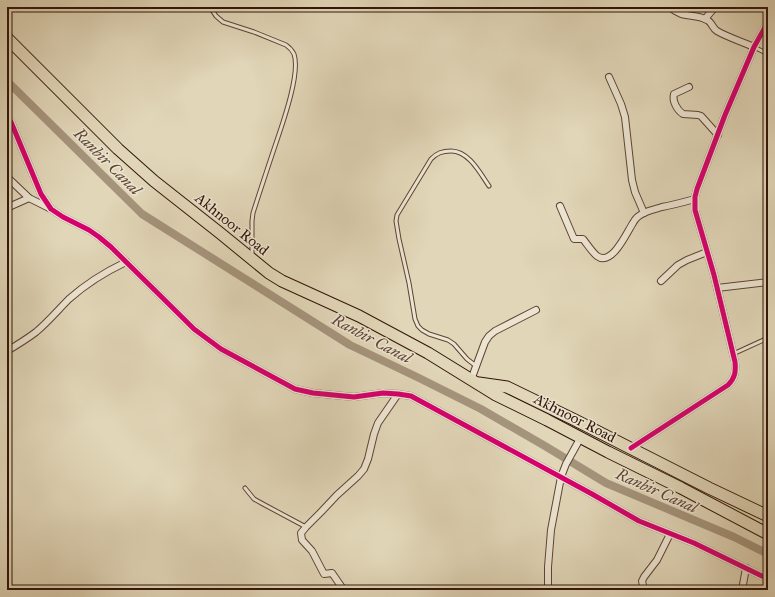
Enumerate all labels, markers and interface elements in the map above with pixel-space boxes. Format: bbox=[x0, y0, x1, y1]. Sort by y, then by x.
water label: Ranbir Canal bbox=[69, 123, 146, 200]
street label: Akhnoor Road bbox=[191, 188, 273, 259]
water label: Ranbir Canal bbox=[328, 309, 416, 368]
street label: Akhnoor Road bbox=[530, 389, 619, 447]
water label: Ranbir Canal bbox=[612, 464, 702, 518]

